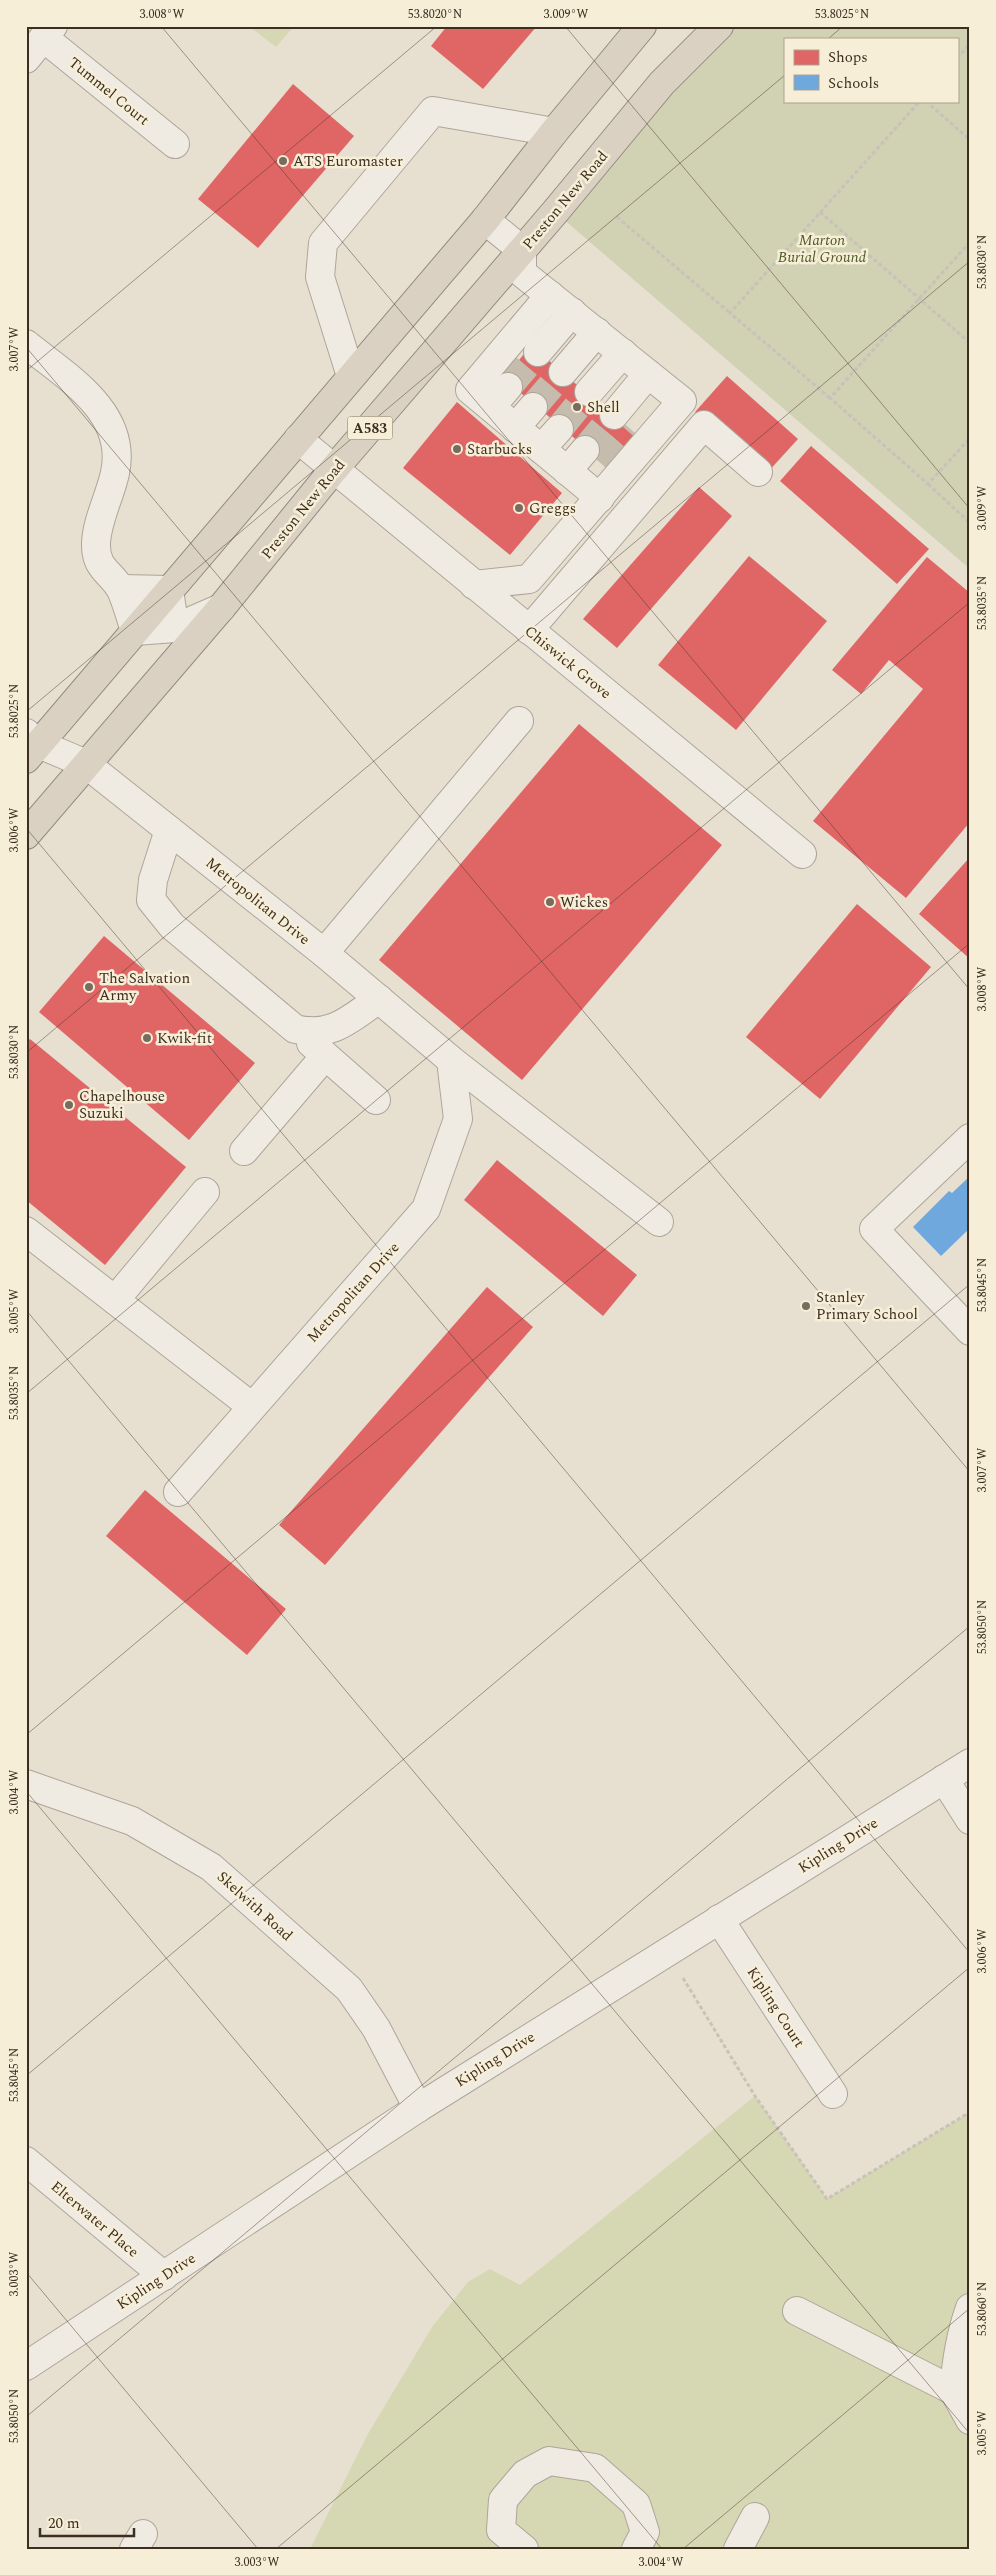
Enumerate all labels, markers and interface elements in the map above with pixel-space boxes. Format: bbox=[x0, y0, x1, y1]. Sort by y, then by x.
text: 3.008°W bbox=[140, 5, 185, 24]
text: 53.8020°N bbox=[408, 5, 462, 24]
text: 3.009°W bbox=[544, 5, 589, 24]
text: 53.8025°N bbox=[815, 5, 869, 24]
legend bbox=[784, 38, 958, 102]
text: Shops bbox=[828, 46, 868, 69]
street label: Tummel Court bbox=[63, 52, 154, 131]
text: Schools bbox=[828, 72, 879, 95]
street label: Preston New Road bbox=[517, 146, 614, 255]
place label: ATS Euromaster bbox=[293, 150, 403, 173]
marker: ATS Euromaster bbox=[277, 155, 289, 167]
park label: Marton Burial Ground bbox=[778, 229, 866, 269]
text: 53.8030°N bbox=[973, 235, 992, 289]
text: 3.007°W bbox=[5, 326, 24, 371]
place label: Shell bbox=[587, 396, 620, 419]
marker: Shell bbox=[571, 401, 583, 413]
road number: A583 bbox=[348, 416, 392, 439]
place label: Starbucks bbox=[467, 438, 532, 461]
marker: Starbucks bbox=[451, 443, 463, 455]
street label: Preston New Road bbox=[256, 454, 351, 564]
text: 3.009°W bbox=[973, 485, 992, 530]
place label: Greggs bbox=[529, 497, 576, 520]
marker: Greggs bbox=[513, 502, 525, 514]
text: 53.8035°N bbox=[973, 576, 992, 630]
street label: Chiswick Grove bbox=[519, 620, 616, 705]
text: 53.8025°N bbox=[5, 684, 24, 738]
text: 3.006°W bbox=[5, 807, 24, 852]
street label: Metropolitan Drive bbox=[200, 852, 315, 951]
place label: Wickes bbox=[560, 891, 608, 914]
marker: Wickes bbox=[544, 896, 556, 908]
text: 3.008°W bbox=[973, 966, 992, 1011]
place label: The Salvation Army bbox=[99, 967, 190, 1007]
marker: The Salvation Army bbox=[83, 981, 95, 993]
text: 53.8030°N bbox=[5, 1025, 24, 1079]
place label: Kwik-fit bbox=[157, 1027, 212, 1050]
marker: Kwik-fit bbox=[141, 1032, 153, 1044]
place label: Chapelhouse Suzuki bbox=[79, 1085, 165, 1125]
marker: Chapelhouse Suzuki bbox=[63, 1099, 75, 1111]
street label: Metropolitan Drive bbox=[302, 1237, 405, 1348]
text: 53.8045°N bbox=[973, 1258, 992, 1312]
place label: Stanley Primary School bbox=[816, 1286, 918, 1326]
text: 3.005°W bbox=[5, 1288, 24, 1333]
marker: Stanley Primary School bbox=[800, 1300, 812, 1312]
text: 53.8035°N bbox=[5, 1366, 24, 1420]
text: 3.007°W bbox=[973, 1447, 992, 1492]
text: 53.8050°N bbox=[973, 1600, 992, 1654]
text: 3.004°W bbox=[5, 1769, 24, 1814]
street label: Kipling Drive bbox=[794, 1812, 883, 1879]
street label: Skelwith Road bbox=[212, 1866, 298, 1947]
text: 3.006°W bbox=[973, 1928, 992, 1973]
street label: Kipling Court bbox=[741, 1962, 810, 2052]
street label: Kipling Drive bbox=[451, 2026, 540, 2093]
text: 53.8045°N bbox=[5, 2048, 24, 2102]
street label: Elterwater Place bbox=[45, 2175, 144, 2263]
street label: Kipling Drive bbox=[112, 2247, 200, 2316]
text: 3.003°W bbox=[5, 2251, 24, 2296]
text: 53.8060°N bbox=[973, 2282, 992, 2336]
text: 53.8050°N bbox=[5, 2389, 24, 2443]
text: 3.005°W bbox=[973, 2410, 992, 2455]
scale bar bbox=[40, 2505, 134, 2537]
text: 20 m bbox=[48, 2512, 80, 2535]
text: 3.003°W bbox=[235, 2553, 280, 2572]
text: 3.004°W bbox=[639, 2553, 684, 2572]

